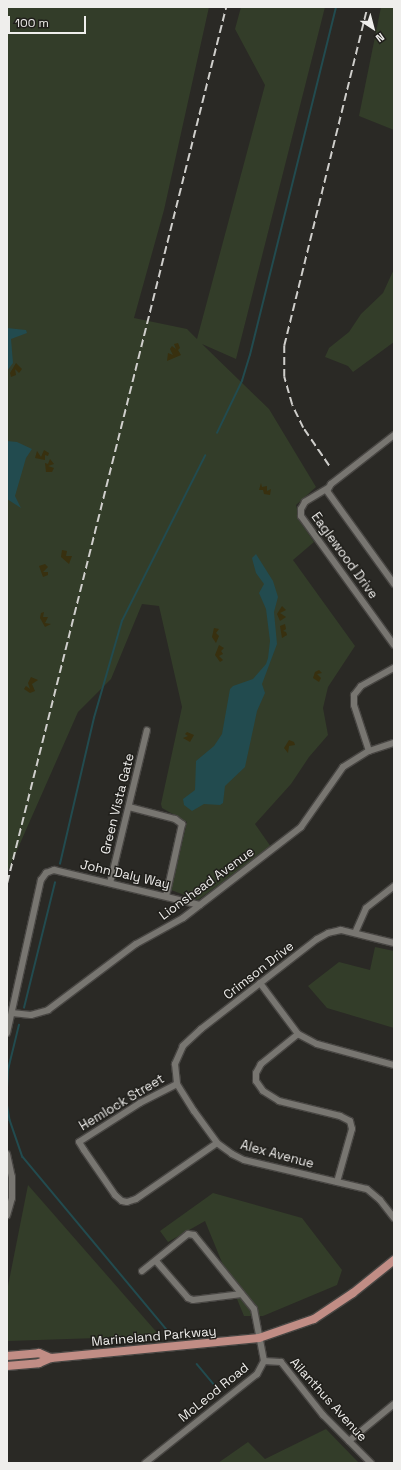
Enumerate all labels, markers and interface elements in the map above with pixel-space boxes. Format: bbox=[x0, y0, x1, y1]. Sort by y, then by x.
scale bar bbox=[10, 8, 88, 34]
north arrow bbox=[353, 8, 393, 48]
text: 100 m bbox=[15, 15, 49, 31]
text: N bbox=[373, 30, 387, 46]
street label: Eaglewood Drive bbox=[307, 510, 381, 602]
street label: Green Vista Gate bbox=[98, 752, 138, 856]
street label: Lionshead Avenue bbox=[156, 844, 258, 924]
street label: John Daly Way bbox=[79, 857, 171, 893]
street label: Crimson Drive bbox=[221, 939, 297, 1003]
street label: Hemlock Street bbox=[77, 1071, 167, 1135]
street label: Alex Avenue bbox=[238, 1138, 316, 1172]
street label: Marineland Parkway bbox=[91, 1324, 217, 1350]
street label: Ailanthus Avenue bbox=[286, 1355, 370, 1445]
street label: McLeod Road bbox=[176, 1360, 252, 1426]

